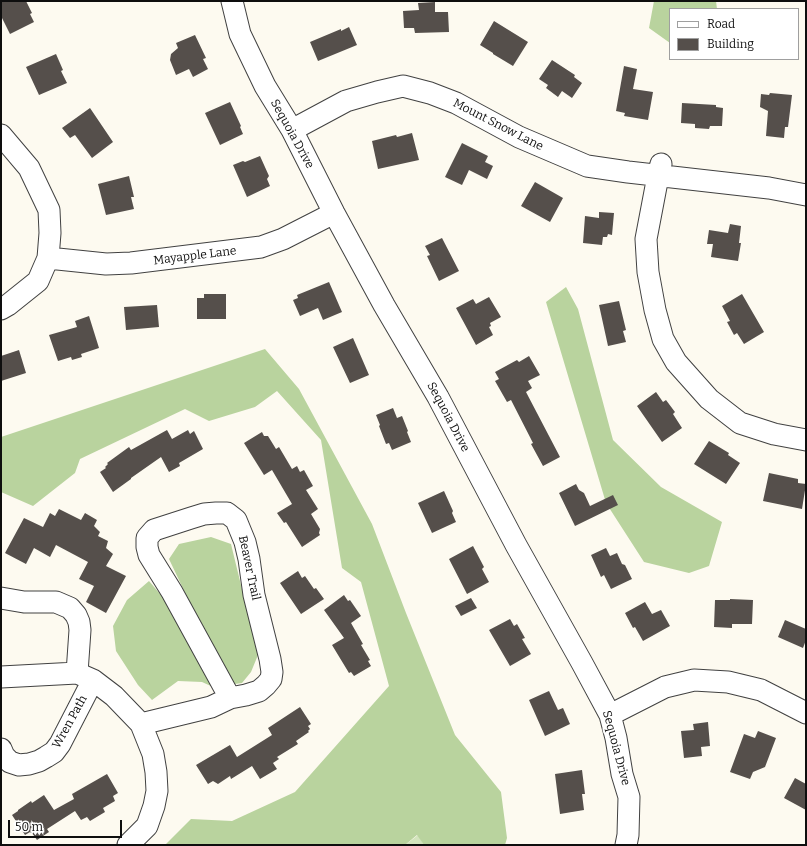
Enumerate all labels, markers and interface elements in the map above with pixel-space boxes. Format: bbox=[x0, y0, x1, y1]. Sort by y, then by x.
legend bbox=[669, 8, 799, 60]
text: Road bbox=[707, 17, 735, 31]
text: Building bbox=[707, 37, 754, 51]
street label: Mount Snow Lane bbox=[450, 96, 546, 154]
street label: Sequoia Drive bbox=[267, 97, 317, 171]
street label: Mayapple Lane bbox=[153, 244, 237, 268]
street label: Sequoia Drive bbox=[424, 380, 472, 454]
street label: Beaver Trail bbox=[235, 534, 263, 602]
street label: Wren Path bbox=[50, 693, 90, 751]
street label: Sequoia Drive bbox=[599, 709, 633, 787]
scale bar bbox=[10, 812, 124, 838]
text: 50 m bbox=[15, 820, 43, 834]

